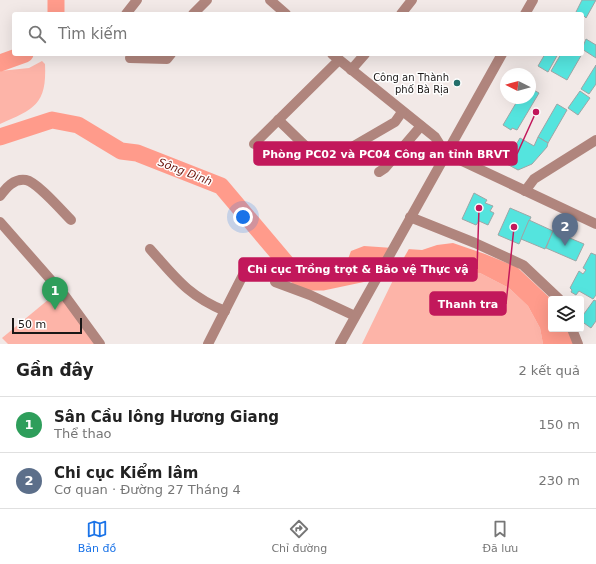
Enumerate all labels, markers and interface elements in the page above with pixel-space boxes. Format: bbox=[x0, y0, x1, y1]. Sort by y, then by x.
search box bbox=[12, 12, 584, 56]
icon: search bbox=[26, 23, 48, 45]
text: Tìm kiếm bbox=[58, 25, 127, 43]
north arrow bbox=[500, 68, 536, 104]
place label: Công an Thành phố Bà Rịa bbox=[373, 72, 449, 96]
marker: Công an Thành phố Bà Rịa bbox=[452, 78, 462, 88]
callout: Phòng PC02 và PC04 Công an tỉnh BRVT bbox=[254, 142, 517, 165]
text: Phòng PC02 và PC04 Công an tỉnh BRVT bbox=[262, 148, 510, 161]
water label: Sông Dinh bbox=[156, 156, 214, 188]
your location bbox=[233, 207, 253, 227]
pin: 2 bbox=[552, 213, 578, 246]
callout: Chi cục Trồng trọt & Bảo vệ Thực vậ bbox=[239, 258, 477, 281]
text: Chi cục Trồng trọt & Bảo vệ Thực vậ bbox=[247, 263, 469, 276]
pin: 1 bbox=[42, 277, 68, 310]
callout: Thanh tra bbox=[430, 292, 506, 315]
map controls bbox=[548, 296, 584, 332]
button: layers bbox=[548, 296, 584, 332]
text: Thanh tra bbox=[438, 298, 498, 311]
scale bar bbox=[12, 316, 82, 335]
text: 50 m bbox=[18, 318, 46, 331]
text: Gần đây bbox=[16, 360, 94, 380]
text: 2 kết quả bbox=[518, 363, 580, 378]
text: Sân Cầu lông Hương Giang bbox=[54, 408, 279, 426]
text: 1 bbox=[24, 417, 34, 432]
text: 150 m bbox=[538, 417, 580, 432]
text: Thể thao bbox=[54, 426, 112, 441]
text: Chi cục Kiểm lâm bbox=[54, 464, 198, 482]
text: 2 bbox=[24, 473, 34, 488]
text: 230 m bbox=[538, 473, 580, 488]
text: Cơ quan · Đường 27 Tháng 4 bbox=[54, 482, 241, 497]
tab: Bản đồ bbox=[78, 518, 116, 555]
tab: Chỉ đường bbox=[271, 518, 327, 555]
tab: Đã lưu bbox=[483, 518, 518, 555]

